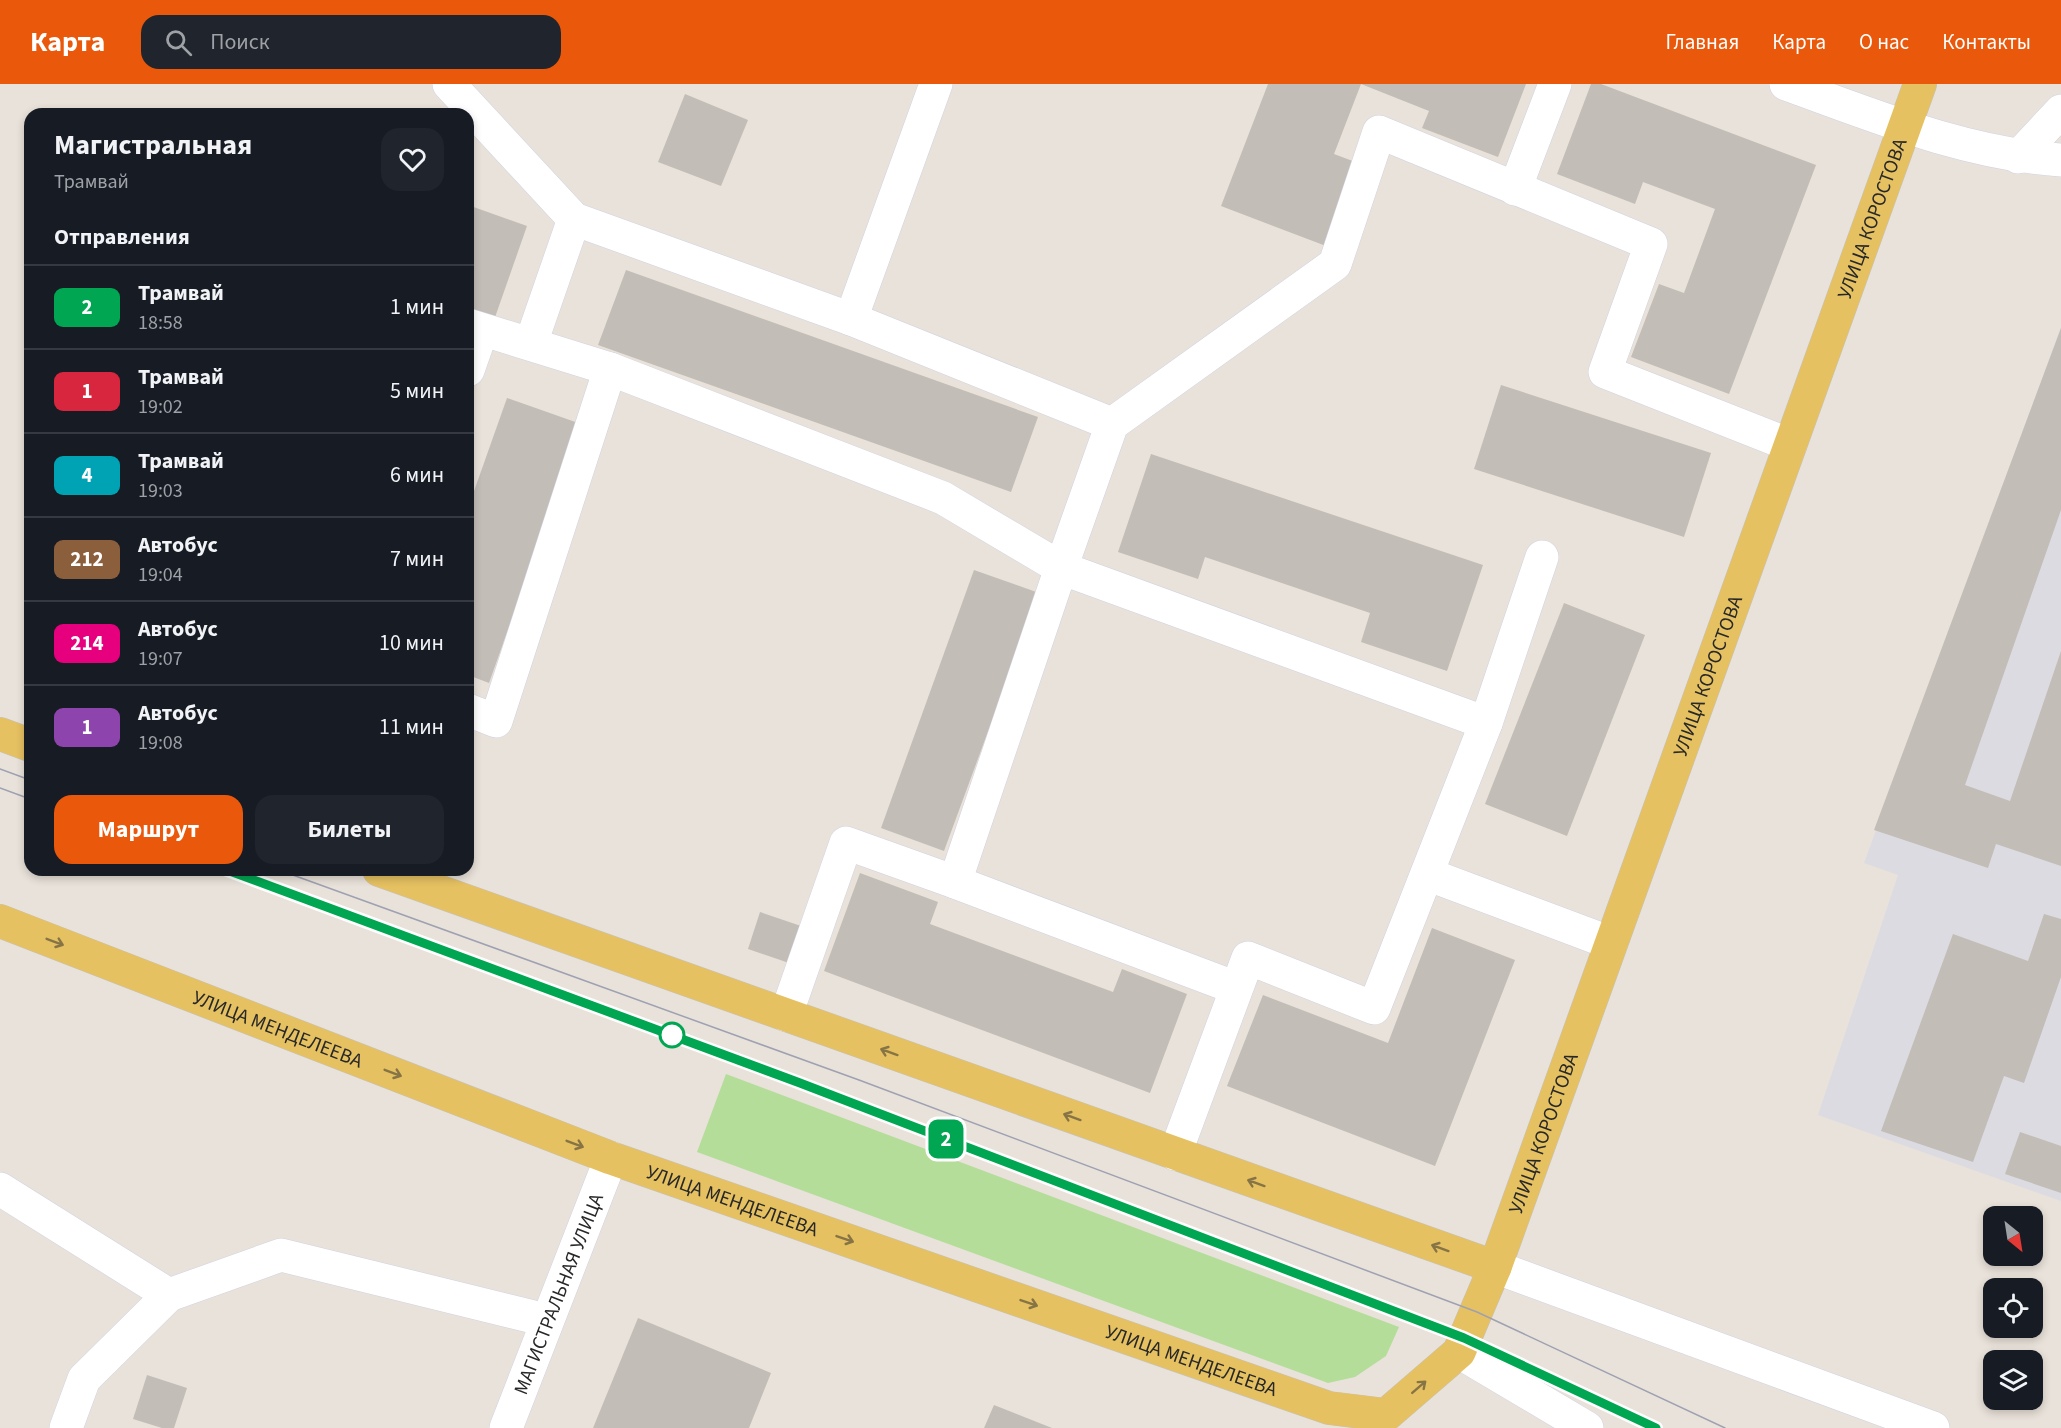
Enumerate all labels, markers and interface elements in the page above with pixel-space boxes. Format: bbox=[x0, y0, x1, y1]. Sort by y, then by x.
search box bbox=[141, 15, 561, 69]
text: Карта bbox=[30, 22, 105, 62]
icon: search bbox=[162, 26, 195, 59]
text: Поиск bbox=[210, 26, 270, 58]
text: Главная bbox=[1666, 27, 1739, 57]
text: Карта bbox=[1772, 27, 1826, 57]
text: О нас bbox=[1859, 27, 1909, 57]
text: Контакты bbox=[1942, 27, 2031, 57]
text: Магистральная bbox=[54, 125, 252, 165]
button: heart bbox=[381, 128, 444, 191]
street label: УЛИЦА КОРОСТОВА bbox=[1831, 134, 1914, 303]
text: Трамвай bbox=[54, 168, 129, 196]
text: Отправления bbox=[54, 221, 190, 253]
text: Трамвай bbox=[138, 277, 224, 309]
text: 1 мин bbox=[390, 291, 444, 323]
text: 2 bbox=[81, 292, 93, 322]
text: 18:58 bbox=[138, 309, 183, 337]
text: Трамвай bbox=[138, 361, 224, 393]
text: 5 мин bbox=[390, 375, 444, 407]
text: 1 bbox=[81, 376, 93, 406]
text: 19:02 bbox=[138, 393, 183, 421]
text: Трамвай bbox=[138, 445, 224, 477]
text: 6 мин bbox=[390, 459, 444, 491]
text: 4 bbox=[81, 460, 93, 490]
text: 19:03 bbox=[138, 477, 183, 505]
text: Автобус bbox=[138, 529, 218, 561]
text: 7 мин bbox=[390, 543, 444, 575]
text: 212 bbox=[70, 544, 104, 574]
text: 19:04 bbox=[138, 561, 183, 589]
street label: УЛИЦА КОРОСТОВА bbox=[1667, 592, 1750, 760]
text: Автобус bbox=[138, 613, 218, 645]
text: 10 мин bbox=[379, 627, 444, 659]
text: 214 bbox=[70, 628, 104, 658]
text: 19:07 bbox=[138, 645, 183, 673]
text: Автобус bbox=[138, 697, 218, 729]
text: 11 мин bbox=[379, 711, 444, 743]
text: 1 bbox=[81, 712, 93, 742]
text: 19:08 bbox=[138, 729, 183, 757]
button: Маршрут bbox=[54, 795, 243, 864]
button: Билеты bbox=[255, 795, 444, 864]
one-way arrow bbox=[45, 937, 64, 948]
street label: УЛИЦА МЕНДЕЛЕЕВА bbox=[188, 984, 367, 1075]
unlabelled marker bbox=[659, 1022, 685, 1048]
one-way arrow bbox=[880, 1045, 899, 1056]
street label: УЛИЦА КОРОСТОВА bbox=[1502, 1049, 1586, 1218]
one-way arrow bbox=[383, 1068, 402, 1079]
one-way arrow bbox=[1064, 1111, 1082, 1122]
line badge: 2 bbox=[926, 1120, 966, 1158]
text: 2 bbox=[940, 1124, 952, 1154]
one-way arrow bbox=[565, 1139, 584, 1150]
street label: УЛИЦА МЕНДЕЛЕЕВА bbox=[642, 1158, 822, 1244]
one-way arrow bbox=[1247, 1176, 1266, 1187]
street label: МАГИСТРАЛЬНАЯ УЛИЦА bbox=[507, 1189, 611, 1399]
north arrow bbox=[1983, 1206, 2043, 1266]
map controls bbox=[1983, 1206, 2043, 1410]
one-way arrow bbox=[835, 1234, 854, 1245]
one-way arrow bbox=[1431, 1241, 1450, 1252]
button: locate bbox=[1983, 1278, 2043, 1338]
one-way arrow bbox=[1019, 1298, 1038, 1309]
street label: УЛИЦА МЕНДЕЛЕЕВА bbox=[1101, 1318, 1281, 1404]
button: layers bbox=[1983, 1350, 2043, 1410]
one-way arrow bbox=[1411, 1380, 1426, 1394]

